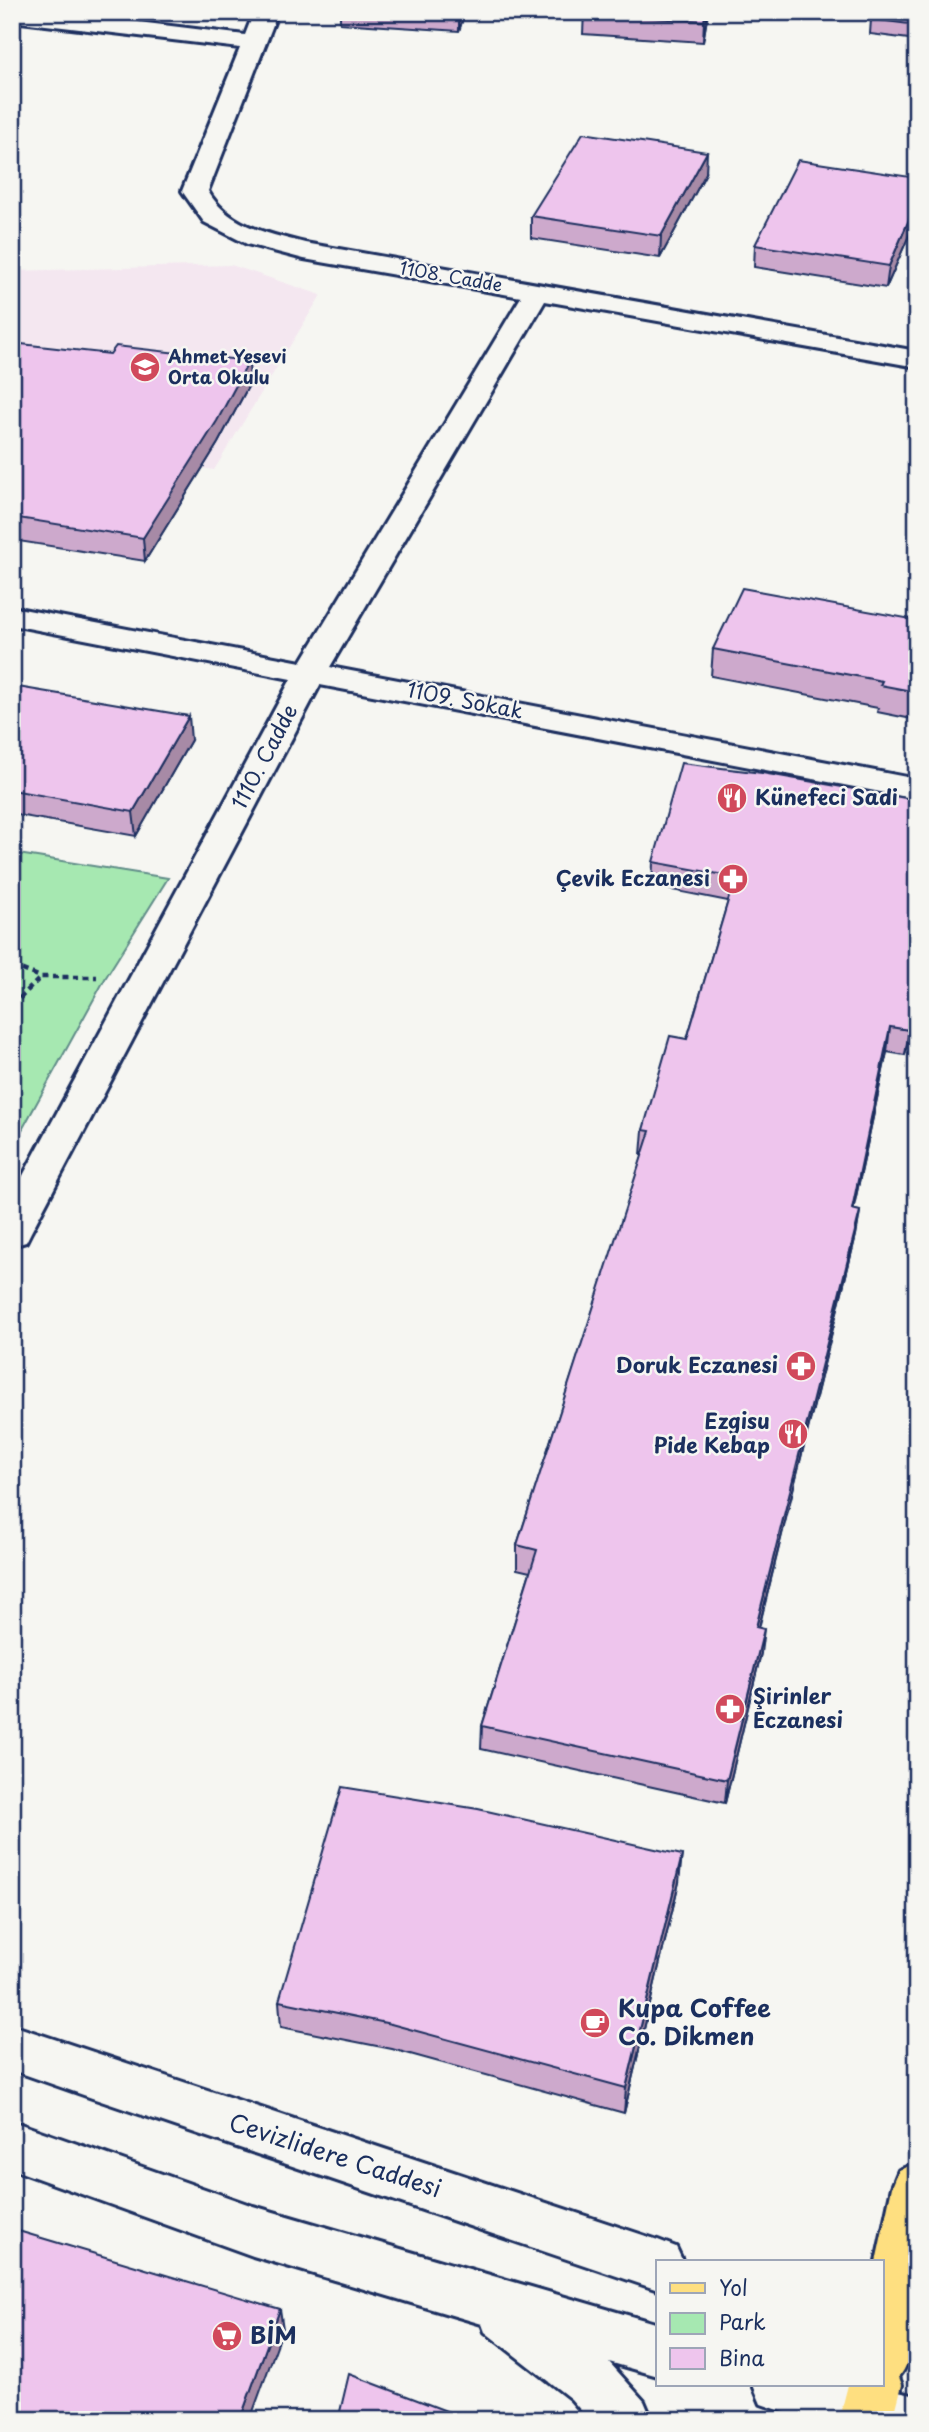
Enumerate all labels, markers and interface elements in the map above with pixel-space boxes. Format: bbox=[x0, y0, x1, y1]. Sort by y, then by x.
street label: 1108. Cadde bbox=[398, 253, 505, 298]
place label: Ahmet Yesevi Orta Okulu bbox=[167, 342, 287, 390]
school or university icon: Ahmet Yesevi Orta Okulu bbox=[128, 350, 162, 384]
street label: 1109. Sokak bbox=[405, 672, 526, 726]
street label: 1110. Cadde bbox=[222, 698, 304, 814]
place label: Künefeci Sadi bbox=[755, 780, 898, 812]
restaurant icon: Künefeci Sadi bbox=[715, 781, 749, 815]
place label: Çevik Eczanesi bbox=[556, 861, 710, 893]
pharmacy icon: Çevik Eczanesi bbox=[716, 862, 750, 896]
place label: Doruk Eczanesi bbox=[616, 1348, 778, 1380]
pharmacy icon: Doruk Eczanesi bbox=[784, 1349, 818, 1383]
place label: Ezgisu Pide Kebap bbox=[654, 1404, 770, 1460]
restaurant icon: Ezgisu Pide Kebap bbox=[776, 1417, 810, 1451]
place label: Şirinler Eczanesi bbox=[753, 1679, 843, 1735]
pharmacy icon: Şirinler Eczanesi bbox=[713, 1692, 747, 1726]
place label: Kupa Coffee Co. Dikmen bbox=[618, 1989, 771, 2053]
cafe icon: Kupa Coffee Co. Dikmen bbox=[578, 2006, 612, 2040]
street label: Cevizlidere Caddesi bbox=[225, 2103, 447, 2205]
legend bbox=[656, 2260, 884, 2386]
text: Yol bbox=[719, 2271, 748, 2303]
text: Park bbox=[719, 2305, 766, 2337]
place label: BİM bbox=[250, 2316, 297, 2352]
supermarket icon: BİM bbox=[210, 2319, 244, 2353]
text: Bina bbox=[719, 2341, 765, 2373]

